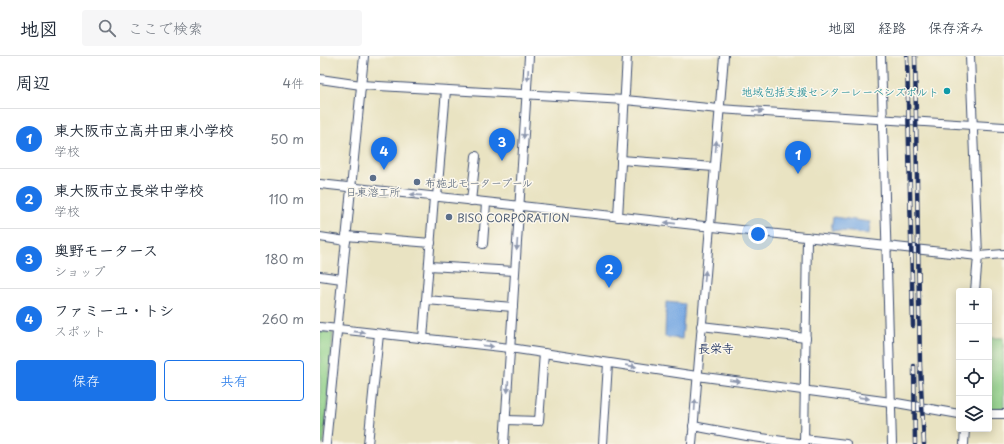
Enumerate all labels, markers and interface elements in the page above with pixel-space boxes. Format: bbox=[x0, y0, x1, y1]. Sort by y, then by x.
search box bbox=[82, 10, 362, 46]
text: 地図 bbox=[20, 14, 58, 42]
text: ここで検索 bbox=[128, 16, 203, 39]
icon: search bbox=[96, 17, 118, 39]
text: 地図 bbox=[828, 17, 856, 38]
text: 経路 bbox=[878, 17, 906, 38]
text: 保存済み bbox=[928, 17, 984, 38]
text: 周辺 bbox=[16, 69, 50, 95]
one-way arrow bbox=[524, 69, 531, 81]
text: 4件 bbox=[282, 73, 304, 92]
place label: 地域包括支援センターレーベンズポルト bbox=[741, 83, 939, 100]
marker: 地域包括支援センターレーベンズポルト bbox=[942, 86, 952, 96]
one-way arrow bbox=[752, 108, 764, 115]
text: 東大阪市立高井田東小学校 bbox=[54, 118, 234, 141]
one-way arrow bbox=[521, 127, 528, 139]
pin: 3 bbox=[489, 128, 515, 161]
text: 1 bbox=[26, 129, 32, 148]
text: 50 m bbox=[270, 129, 304, 148]
pin: 4 bbox=[371, 137, 397, 170]
one-way arrow bbox=[713, 140, 719, 152]
text: 学校 bbox=[54, 141, 80, 160]
pin: 1 bbox=[785, 141, 811, 174]
marker: 日東溶工所 bbox=[368, 173, 378, 183]
place label: 布施北モータープール bbox=[425, 174, 533, 191]
marker: 布施北モータープール bbox=[412, 177, 422, 187]
text: 東大阪市立長栄中学校 bbox=[54, 178, 204, 201]
place label: 日東溶工所 bbox=[346, 183, 401, 200]
text: 2 bbox=[24, 189, 34, 208]
text: 110 m bbox=[269, 189, 304, 208]
one-way arrow bbox=[410, 192, 422, 198]
text: 学校 bbox=[54, 201, 80, 220]
place label: BISO CORPORATION bbox=[457, 209, 570, 226]
marker: BISO CORPORATION bbox=[444, 212, 454, 222]
one-way arrow bbox=[664, 220, 676, 226]
your location bbox=[748, 224, 768, 244]
text: 奥野モータース bbox=[54, 238, 158, 261]
one-way arrow bbox=[513, 239, 520, 251]
text: 3 bbox=[25, 249, 33, 268]
text: 180 m bbox=[265, 249, 304, 268]
pin: 2 bbox=[596, 255, 622, 288]
text: ショップ bbox=[54, 261, 105, 280]
one-way arrow bbox=[702, 270, 708, 282]
map controls bbox=[956, 288, 992, 432]
button: + bbox=[956, 288, 992, 324]
text: ファミーユ・トシ bbox=[54, 298, 174, 321]
text: 4 bbox=[25, 309, 33, 328]
text: 260 m bbox=[262, 309, 304, 328]
text: スポット bbox=[54, 321, 106, 340]
button: − bbox=[956, 324, 992, 360]
one-way arrow bbox=[353, 328, 365, 335]
district label: 長栄寺 bbox=[698, 339, 734, 357]
one-way arrow bbox=[482, 343, 494, 349]
button: 保存 bbox=[16, 360, 156, 401]
button: 共有 bbox=[164, 360, 304, 401]
button: locate bbox=[956, 360, 992, 396]
one-way arrow bbox=[624, 363, 637, 369]
one-way arrow bbox=[729, 378, 742, 384]
one-way arrow bbox=[504, 381, 511, 393]
one-way arrow bbox=[858, 395, 870, 402]
button: layers bbox=[956, 396, 992, 432]
one-way arrow bbox=[691, 399, 698, 411]

